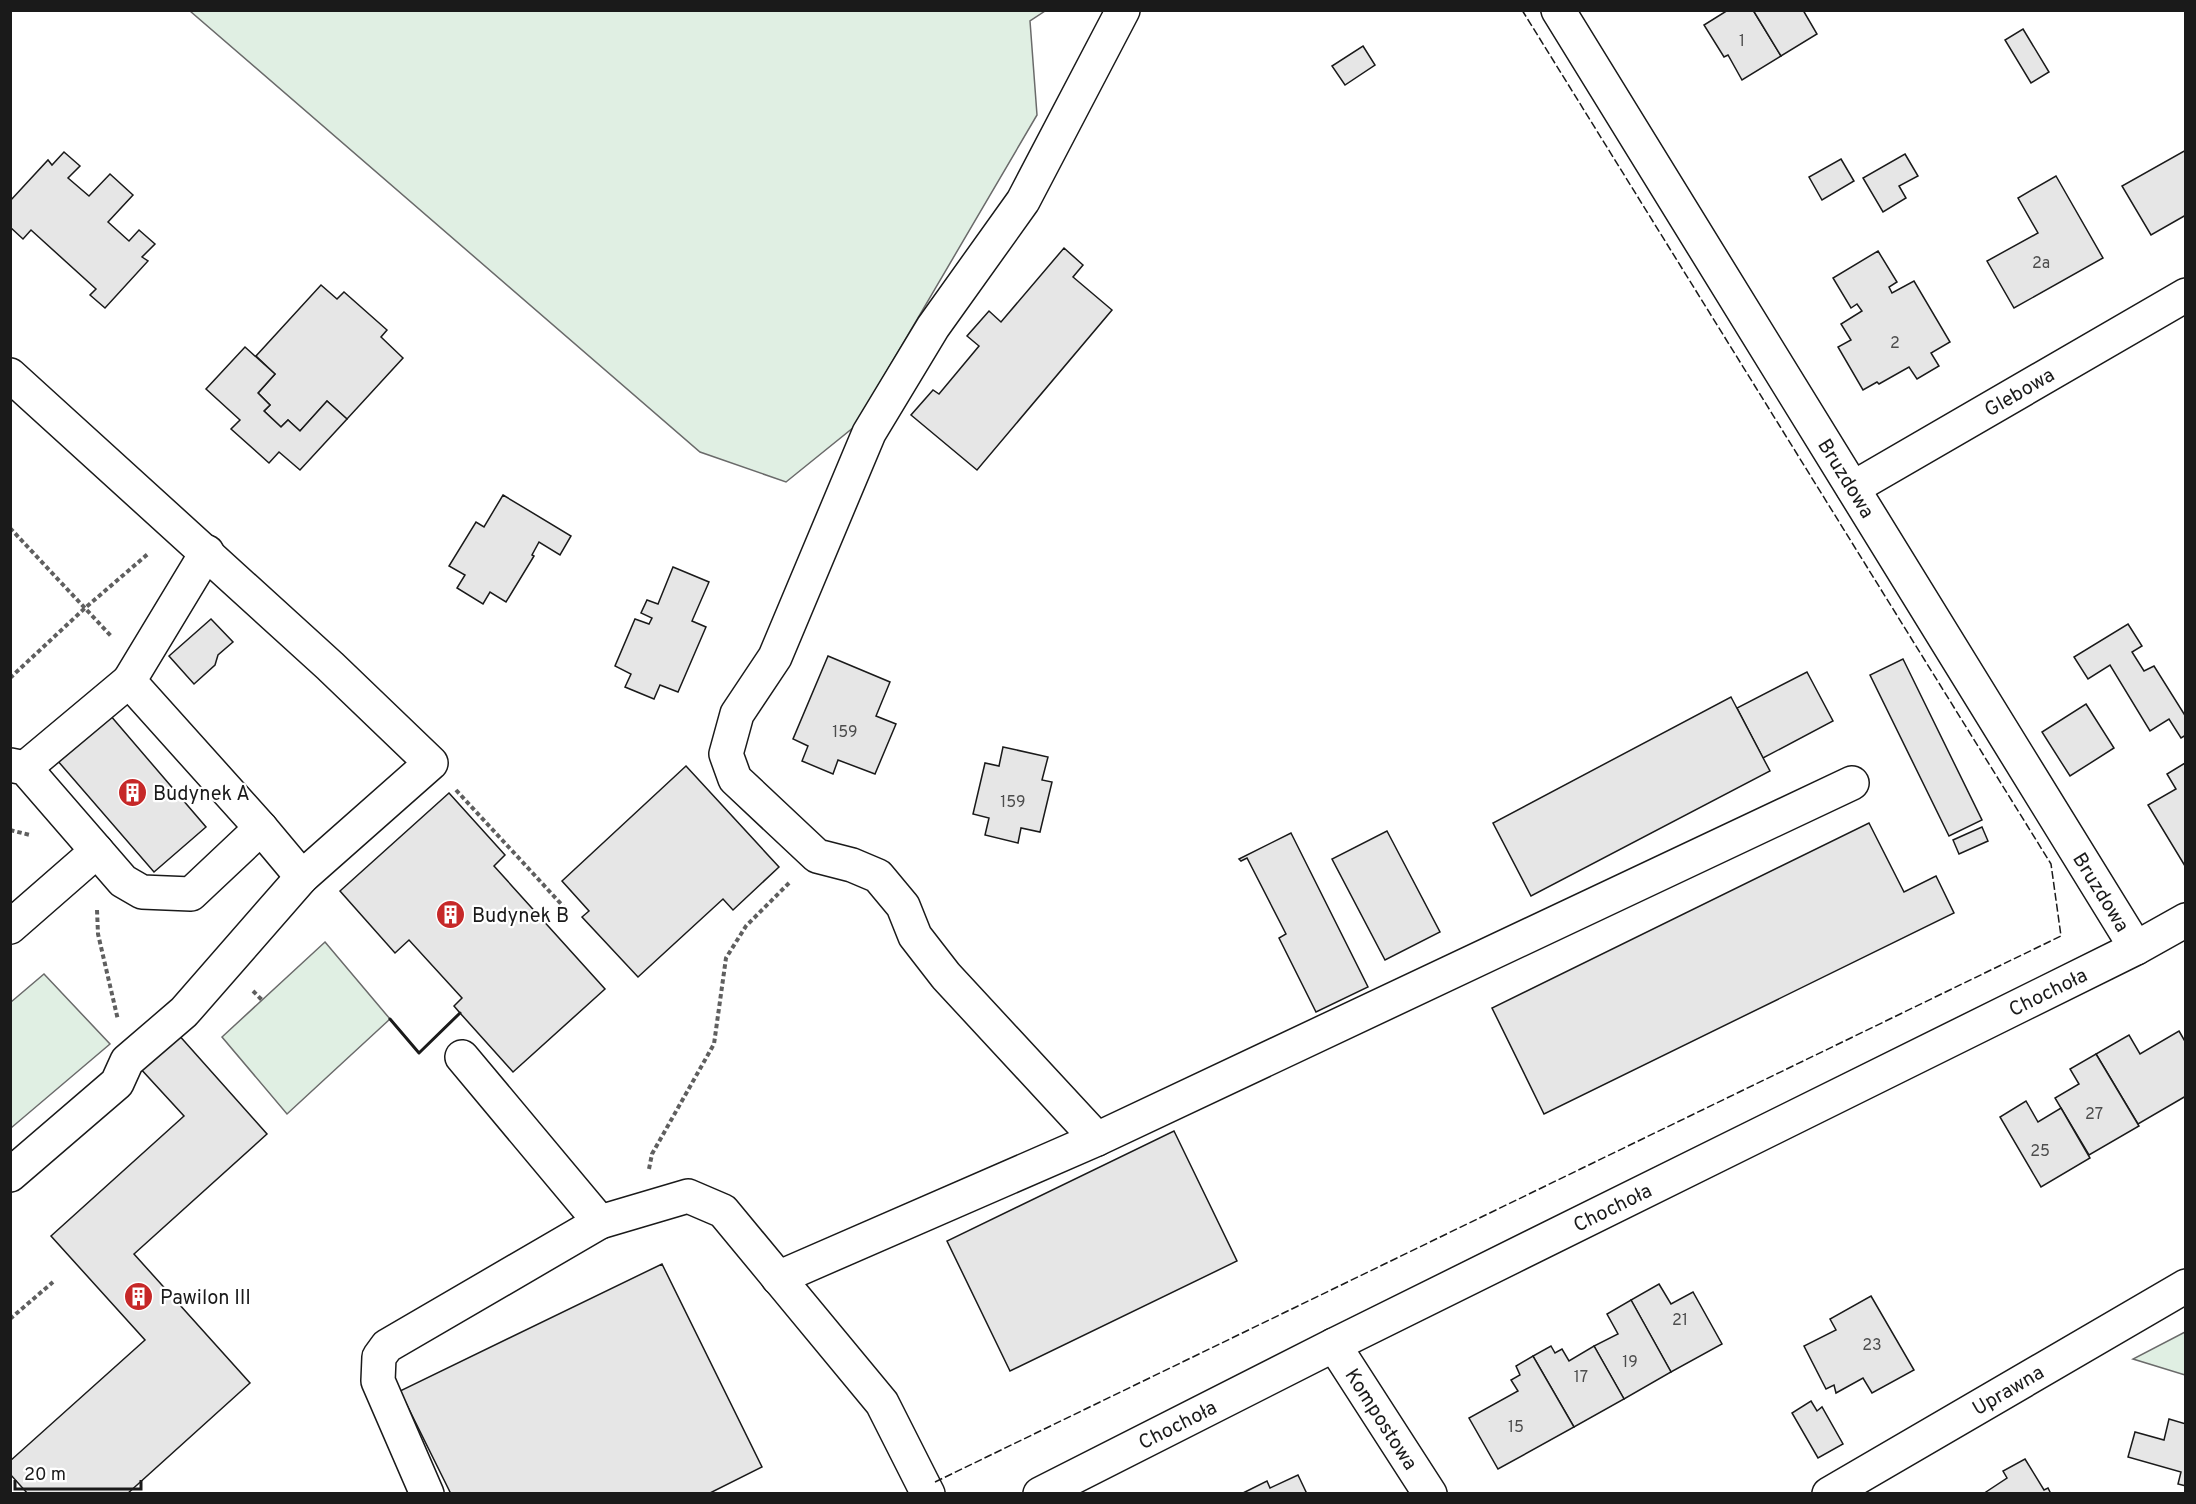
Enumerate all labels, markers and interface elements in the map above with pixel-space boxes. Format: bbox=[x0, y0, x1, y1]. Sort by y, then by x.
house number: 1 bbox=[1739, 32, 1745, 52]
house number: 2a bbox=[2032, 254, 2050, 274]
house number: 2 bbox=[1890, 334, 1900, 354]
street label: Glebowa bbox=[1980, 363, 2060, 424]
street label: Bruzdowa bbox=[1810, 435, 1879, 524]
house number: 159 bbox=[832, 723, 858, 743]
building icon: Budynek A bbox=[116, 777, 148, 809]
place label: Budynek A bbox=[153, 782, 250, 808]
house number: 159 bbox=[1000, 793, 1026, 813]
street label: Bruzdowa bbox=[2065, 848, 2134, 938]
building icon: Budynek B bbox=[435, 899, 467, 931]
place label: Budynek B bbox=[472, 904, 569, 930]
street label: Chochoła bbox=[2005, 963, 2092, 1024]
house number: 27 bbox=[2085, 1105, 2103, 1125]
house number: 25 bbox=[2030, 1142, 2050, 1162]
street label: Chochoła bbox=[1569, 1179, 1657, 1239]
building icon: Pawilon III bbox=[123, 1281, 155, 1313]
place label: Pawilon III bbox=[160, 1286, 251, 1312]
house number: 21 bbox=[1672, 1311, 1688, 1331]
house number: 23 bbox=[1862, 1336, 1882, 1356]
house number: 19 bbox=[1622, 1353, 1638, 1373]
street label: Uprawna bbox=[1968, 1360, 2050, 1423]
street label: Kompostowa bbox=[1338, 1364, 1422, 1476]
house number: 17 bbox=[1574, 1368, 1588, 1388]
street label: Chochoła bbox=[1135, 1395, 1222, 1457]
house number: 15 bbox=[1508, 1418, 1524, 1438]
scale bar bbox=[15, 1453, 141, 1491]
text: 20 m bbox=[24, 1464, 66, 1487]

